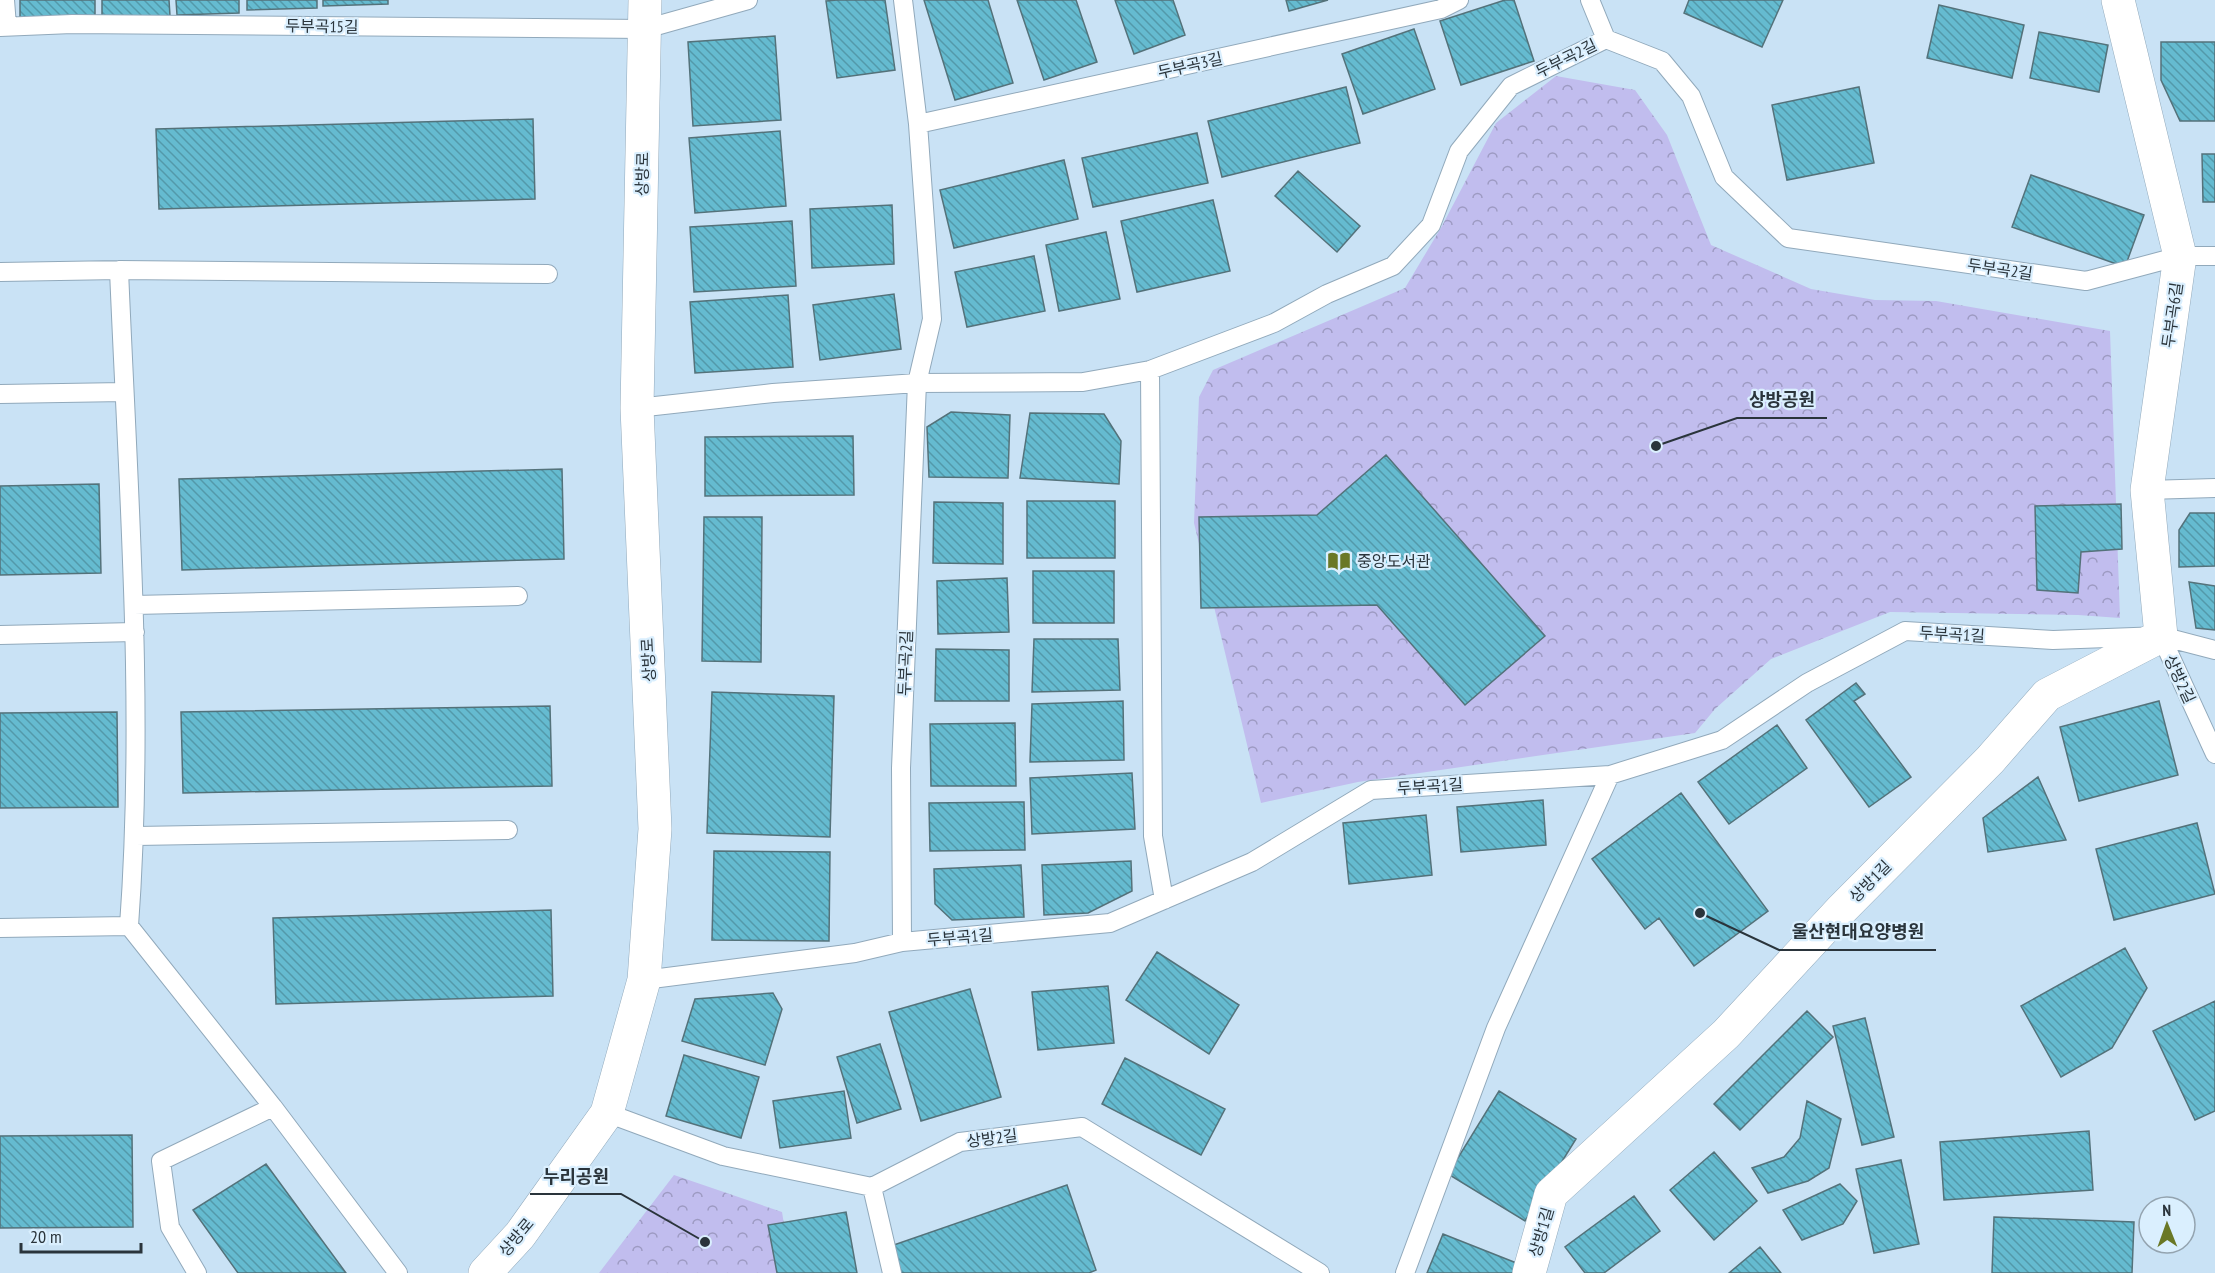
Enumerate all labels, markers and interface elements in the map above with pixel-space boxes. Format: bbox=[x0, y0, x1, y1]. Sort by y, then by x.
street label: 두부곡15길 bbox=[285, 15, 359, 37]
street label: 두부곡2길 bbox=[1532, 35, 1600, 81]
street label: 두부곡3길 bbox=[1156, 48, 1224, 82]
street label: 상방로 bbox=[632, 151, 652, 196]
street label: 두부곡2길 bbox=[1966, 254, 2034, 284]
street label: 두부곡6길 bbox=[2157, 281, 2187, 349]
callout: 상방공원 bbox=[1737, 382, 1827, 418]
text: 상방공원 bbox=[1749, 388, 1815, 411]
library icon: 중앙도서관 bbox=[1326, 548, 1352, 574]
place label: 중앙도서관 bbox=[1357, 551, 1431, 571]
street label: 두부곡1길 bbox=[1918, 622, 1986, 646]
street label: 두부곡2길 bbox=[894, 630, 916, 696]
street label: 상방로 bbox=[637, 637, 659, 683]
street label: 상방2길 bbox=[2160, 651, 2200, 707]
street label: 두부곡1길 bbox=[1396, 774, 1464, 798]
street label: 상방1길 bbox=[1845, 856, 1895, 906]
callout: 울산현대요양병원 bbox=[1779, 914, 1936, 950]
text: 울산현대요양병원 bbox=[1792, 920, 1924, 943]
street label: 두부곡1길 bbox=[926, 924, 994, 950]
street label: 상방2길 bbox=[965, 1125, 1019, 1151]
callout: 누리공원 bbox=[530, 1158, 621, 1194]
text: 누리공원 bbox=[543, 1165, 609, 1188]
north arrow bbox=[2137, 1195, 2197, 1255]
text: N bbox=[2162, 1200, 2171, 1220]
street label: 상방1길 bbox=[1524, 1205, 1558, 1259]
street label: 상방로 bbox=[494, 1213, 538, 1260]
scale bar bbox=[21, 1216, 141, 1254]
text: 20 m bbox=[30, 1225, 62, 1248]

